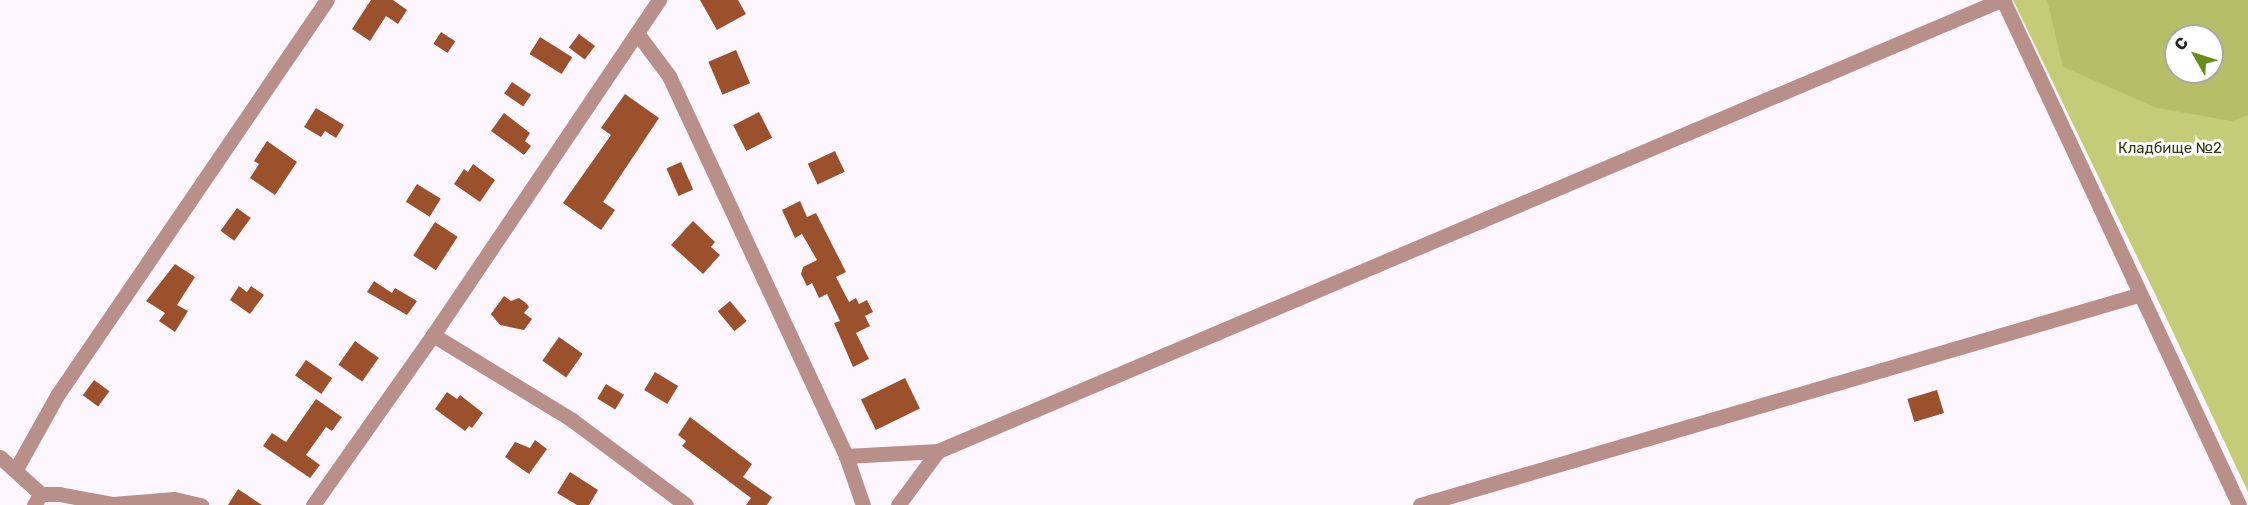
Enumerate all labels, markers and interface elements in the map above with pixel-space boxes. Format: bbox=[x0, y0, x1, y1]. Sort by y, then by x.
north arrow bbox=[2164, 24, 2224, 84]
text: С bbox=[2170, 33, 2192, 54]
park label: Кладбище №2 bbox=[2118, 140, 2222, 158]

